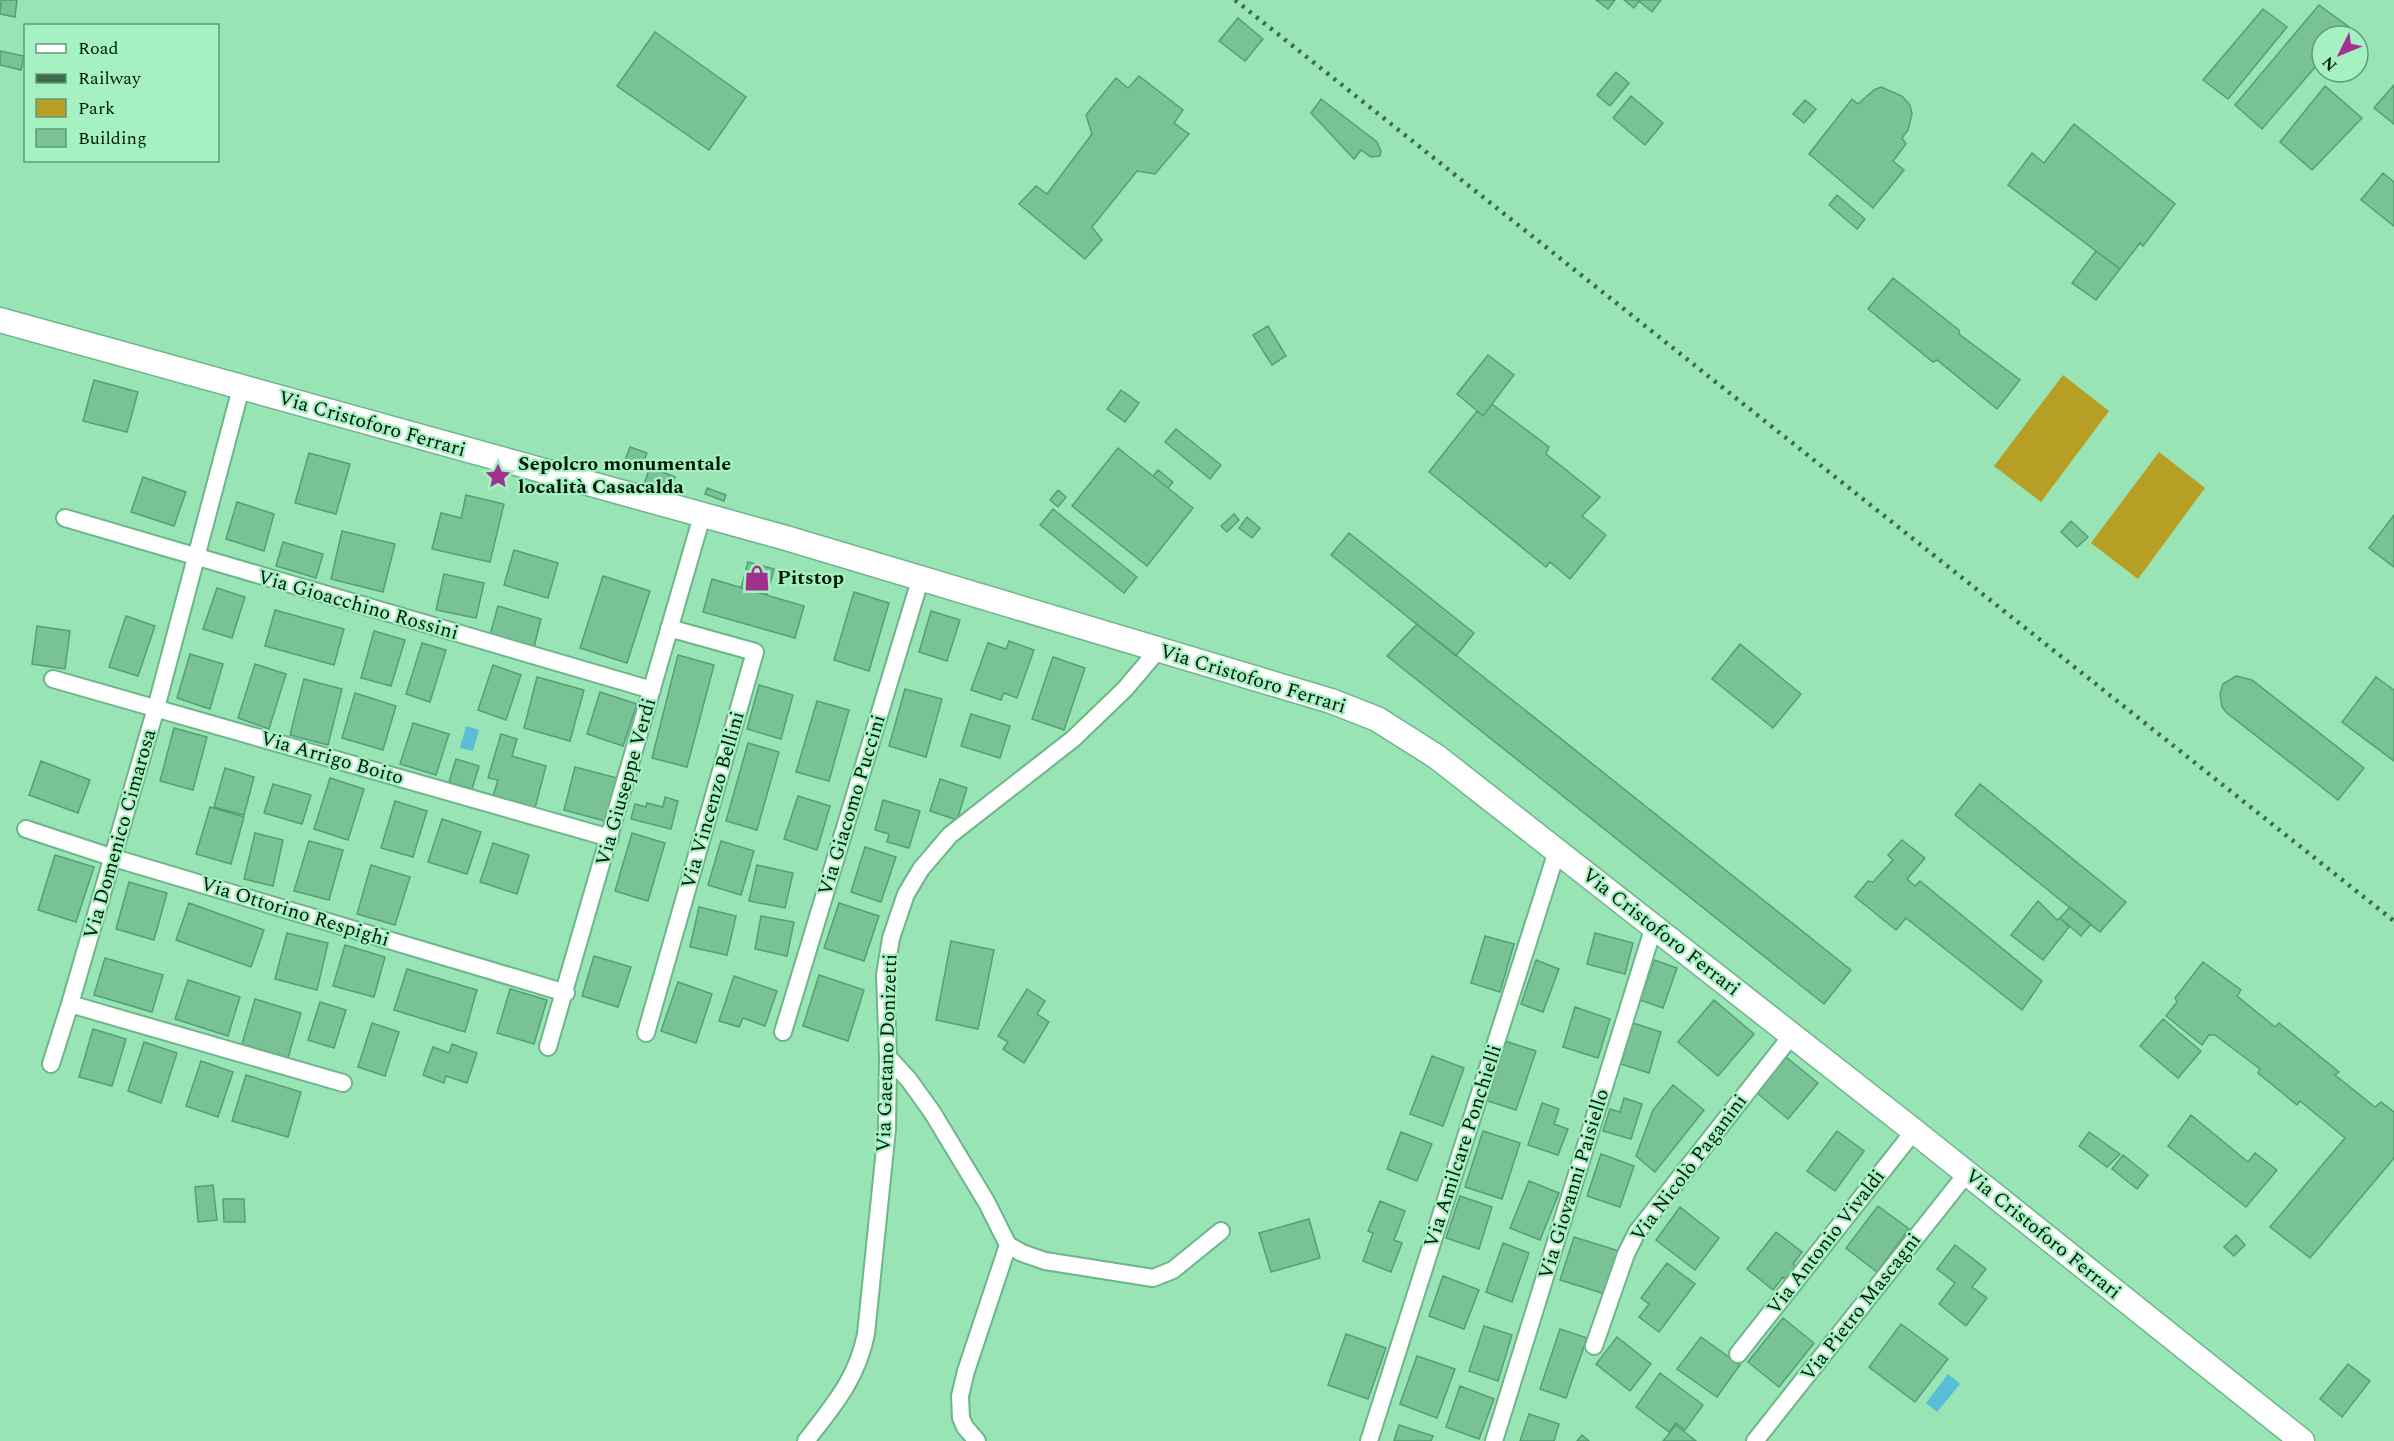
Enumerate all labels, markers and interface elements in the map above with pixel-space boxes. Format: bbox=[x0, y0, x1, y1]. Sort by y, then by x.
legend bbox=[24, 24, 219, 162]
north arrow bbox=[2310, 24, 2370, 84]
text: Road bbox=[78, 35, 119, 62]
text: N bbox=[2317, 51, 2343, 77]
text: Railway bbox=[78, 65, 142, 92]
text: Park bbox=[78, 95, 115, 122]
text: Building bbox=[78, 125, 147, 152]
street label: Via Cristoforo Ferrari bbox=[275, 383, 469, 465]
place label: Sepolcro monumentale località Casacalda bbox=[518, 449, 731, 502]
place icon: Sepolcro monumentale località Casacalda bbox=[483, 461, 513, 491]
street label: Via Gioacchino Rossini bbox=[254, 562, 462, 648]
shop icon: Pitstop bbox=[742, 563, 772, 593]
place label: Pitstop bbox=[777, 563, 844, 593]
street label: Via Cristoforo Ferrari bbox=[1156, 636, 1350, 722]
street label: Via Giuseppe Verdi bbox=[588, 695, 664, 869]
street label: Via Vincenzo Bellini bbox=[673, 708, 753, 892]
street label: Via Giacomo Puccini bbox=[810, 711, 894, 899]
street label: Via Arrigo Boito bbox=[257, 723, 407, 793]
street label: Via Domenico Cimarosa bbox=[76, 725, 164, 942]
street label: Via Cristoforo Ferrari bbox=[1575, 861, 1747, 1003]
street label: Via Ottorino Respighi bbox=[197, 869, 393, 955]
street label: Via Gaetano Donizetti bbox=[869, 953, 905, 1153]
street label: Via Amilcare Ponchielli bbox=[1416, 1041, 1510, 1251]
street label: Via Giovanni Paisiello bbox=[1531, 1085, 1617, 1283]
street label: Via Nicolò Paganini bbox=[1623, 1088, 1755, 1248]
street label: Via Cristoforo Ferrari bbox=[1958, 1161, 2128, 1307]
street label: Via Antonio Vivaldi bbox=[1760, 1163, 1892, 1321]
street label: Via Pietro Mascagni bbox=[1793, 1226, 1929, 1388]

